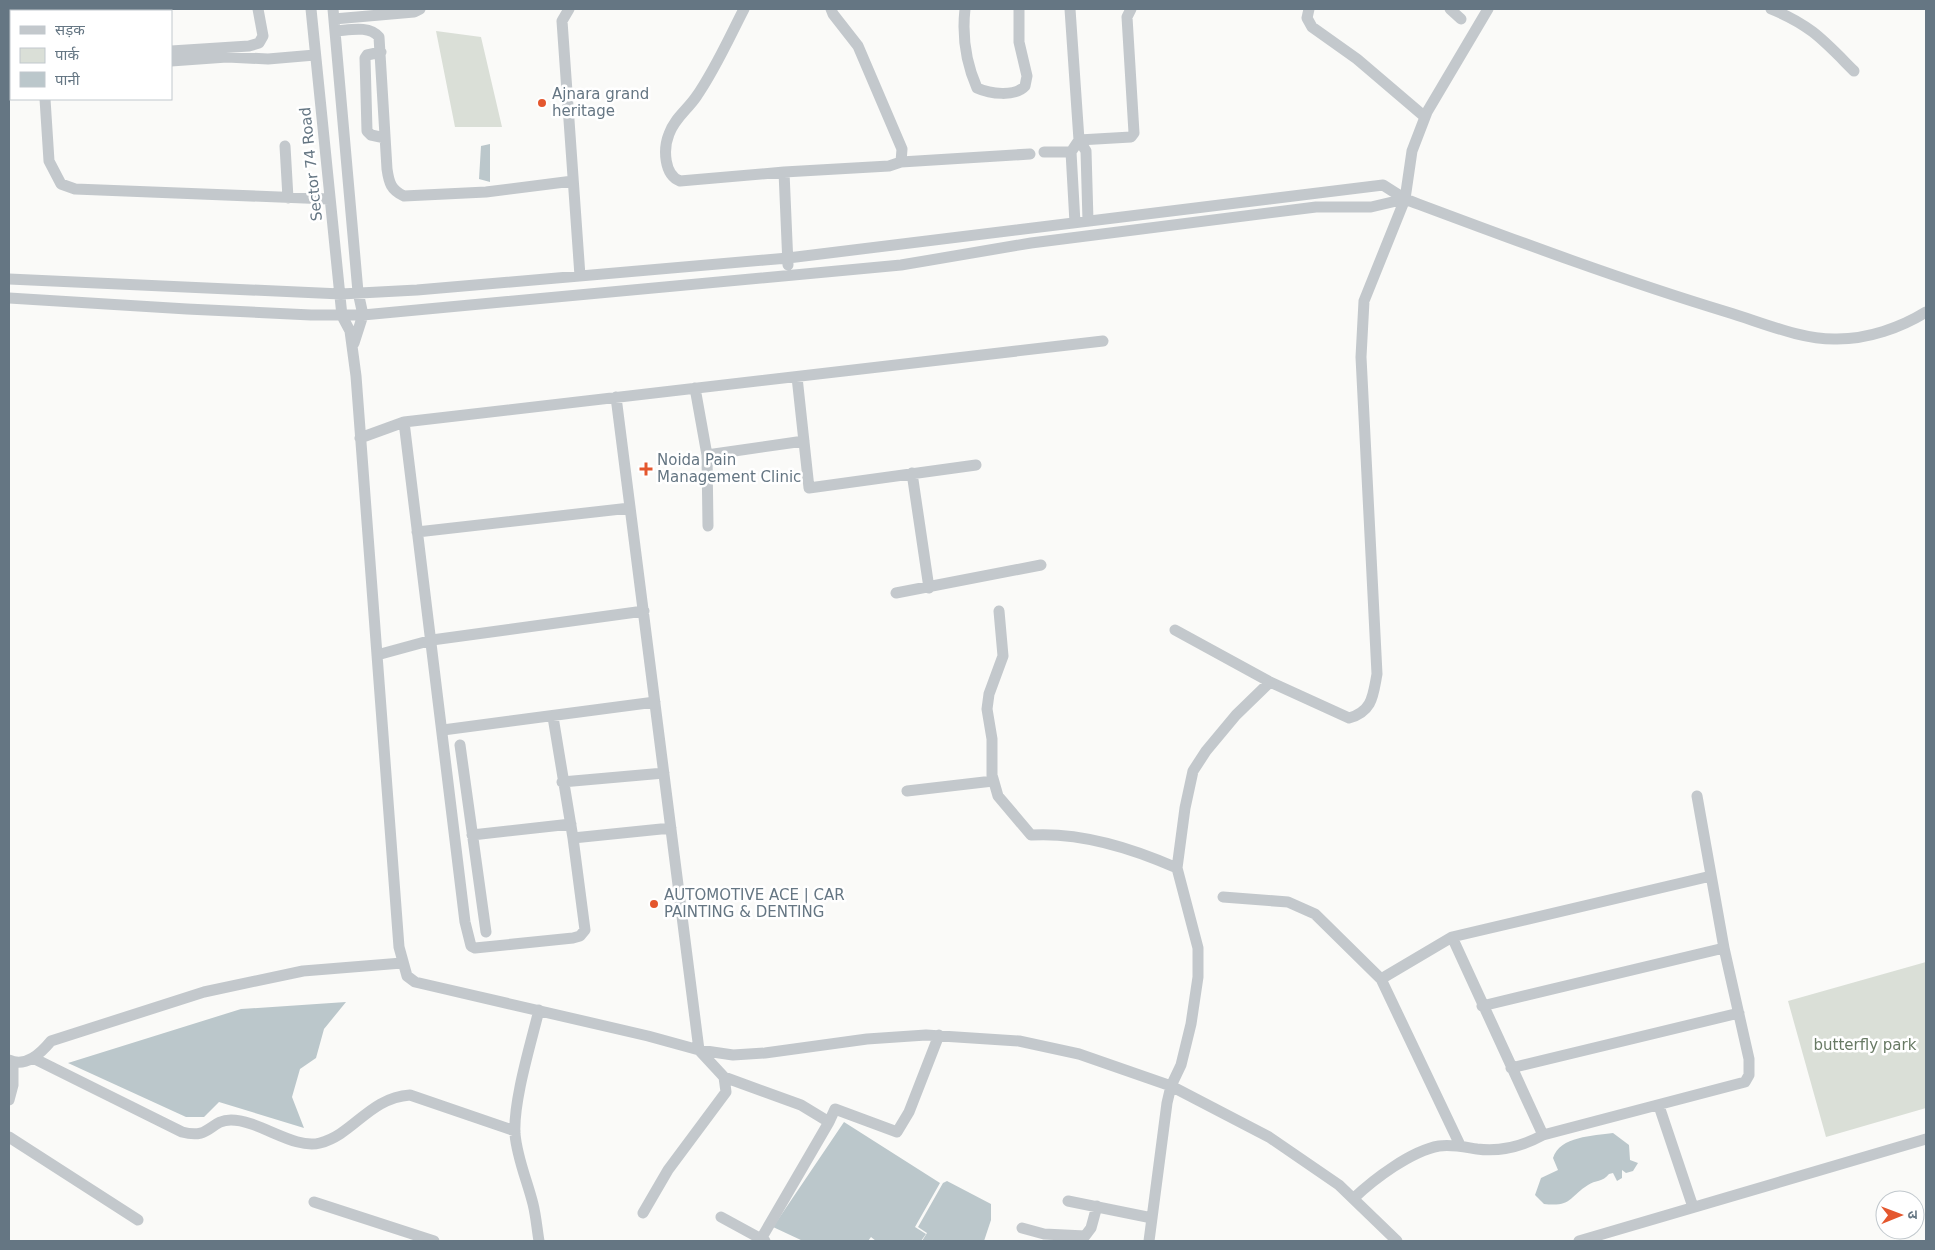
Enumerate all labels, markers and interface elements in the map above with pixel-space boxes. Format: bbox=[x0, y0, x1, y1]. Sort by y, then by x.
legend bbox=[10, 10, 172, 100]
text: सड़क bbox=[55, 21, 85, 39]
text: पार्क bbox=[55, 46, 79, 64]
text: पानी bbox=[55, 71, 81, 89]
place label: Ajnara grand heritage bbox=[552, 85, 649, 120]
marker: Ajnara grand heritage bbox=[536, 97, 548, 109]
street label: Sector 74 Road bbox=[296, 106, 326, 222]
place label: Noida Pain Management Clinic bbox=[657, 451, 801, 486]
marker: Noida Pain Management Clinic bbox=[639, 462, 653, 476]
place label: AUTOMOTIVE ACE | CAR PAINTING & DENTING bbox=[664, 886, 845, 921]
marker: AUTOMOTIVE ACE | CAR PAINTING & DENTING bbox=[648, 898, 660, 910]
park label: butterfly park bbox=[1814, 1036, 1917, 1054]
north arrow bbox=[1875, 1190, 1925, 1240]
text: उ bbox=[1905, 1211, 1921, 1220]

